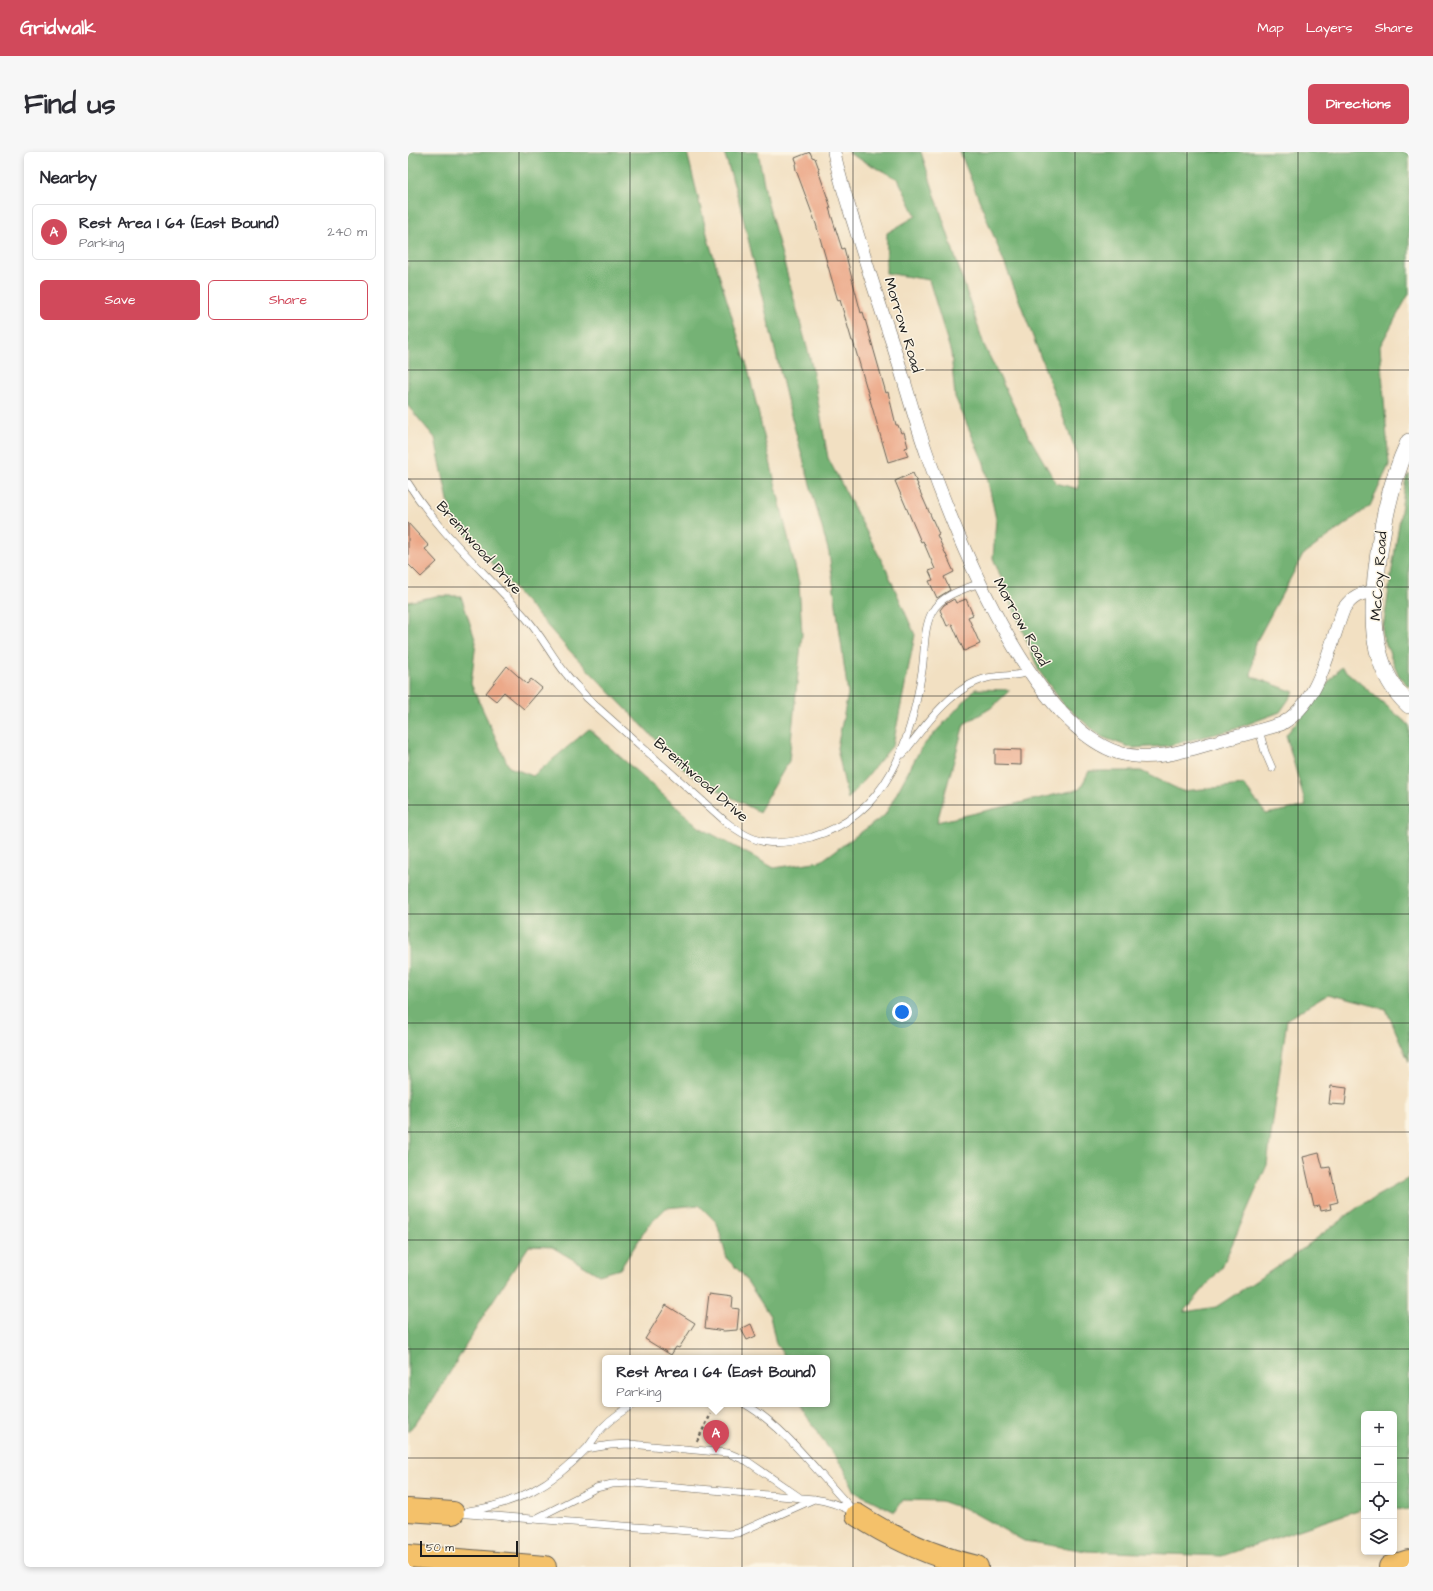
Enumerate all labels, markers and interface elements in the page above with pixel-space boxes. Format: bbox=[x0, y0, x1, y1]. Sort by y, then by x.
text: Gridwalk bbox=[20, 15, 96, 42]
text: Map bbox=[1257, 18, 1284, 38]
text: Layers bbox=[1306, 18, 1353, 38]
text: Share bbox=[1375, 18, 1413, 38]
button: Directions bbox=[1308, 84, 1409, 124]
text: Find us bbox=[24, 85, 115, 124]
text: Nearby bbox=[40, 166, 97, 190]
text: Rest Area I 64 (East Bound) bbox=[79, 213, 279, 234]
text: A bbox=[50, 223, 58, 241]
text: 240 m bbox=[327, 223, 367, 241]
text: Parking bbox=[79, 234, 124, 252]
street label: Morrow Road bbox=[879, 275, 928, 375]
button: Save bbox=[40, 280, 200, 320]
button: Share bbox=[208, 280, 368, 320]
street label: Brentwood Drive bbox=[431, 497, 527, 599]
street label: McCoy Road bbox=[1365, 530, 1394, 622]
street label: Morrow Road bbox=[988, 574, 1054, 670]
street label: Brentwood Drive bbox=[649, 733, 753, 827]
your location bbox=[892, 1002, 912, 1022]
popup bbox=[602, 1355, 830, 1407]
text: Rest Area I 64 (East Bound) bbox=[616, 1362, 816, 1383]
text: Parking bbox=[616, 1383, 661, 1401]
map controls bbox=[1361, 1411, 1397, 1555]
button: + bbox=[1361, 1411, 1397, 1447]
pin: A bbox=[703, 1420, 729, 1453]
button: − bbox=[1361, 1447, 1397, 1483]
button: locate bbox=[1361, 1483, 1397, 1519]
button: layers bbox=[1361, 1519, 1397, 1555]
scale bar bbox=[420, 1539, 518, 1558]
text: 50 m bbox=[426, 1540, 454, 1555]

